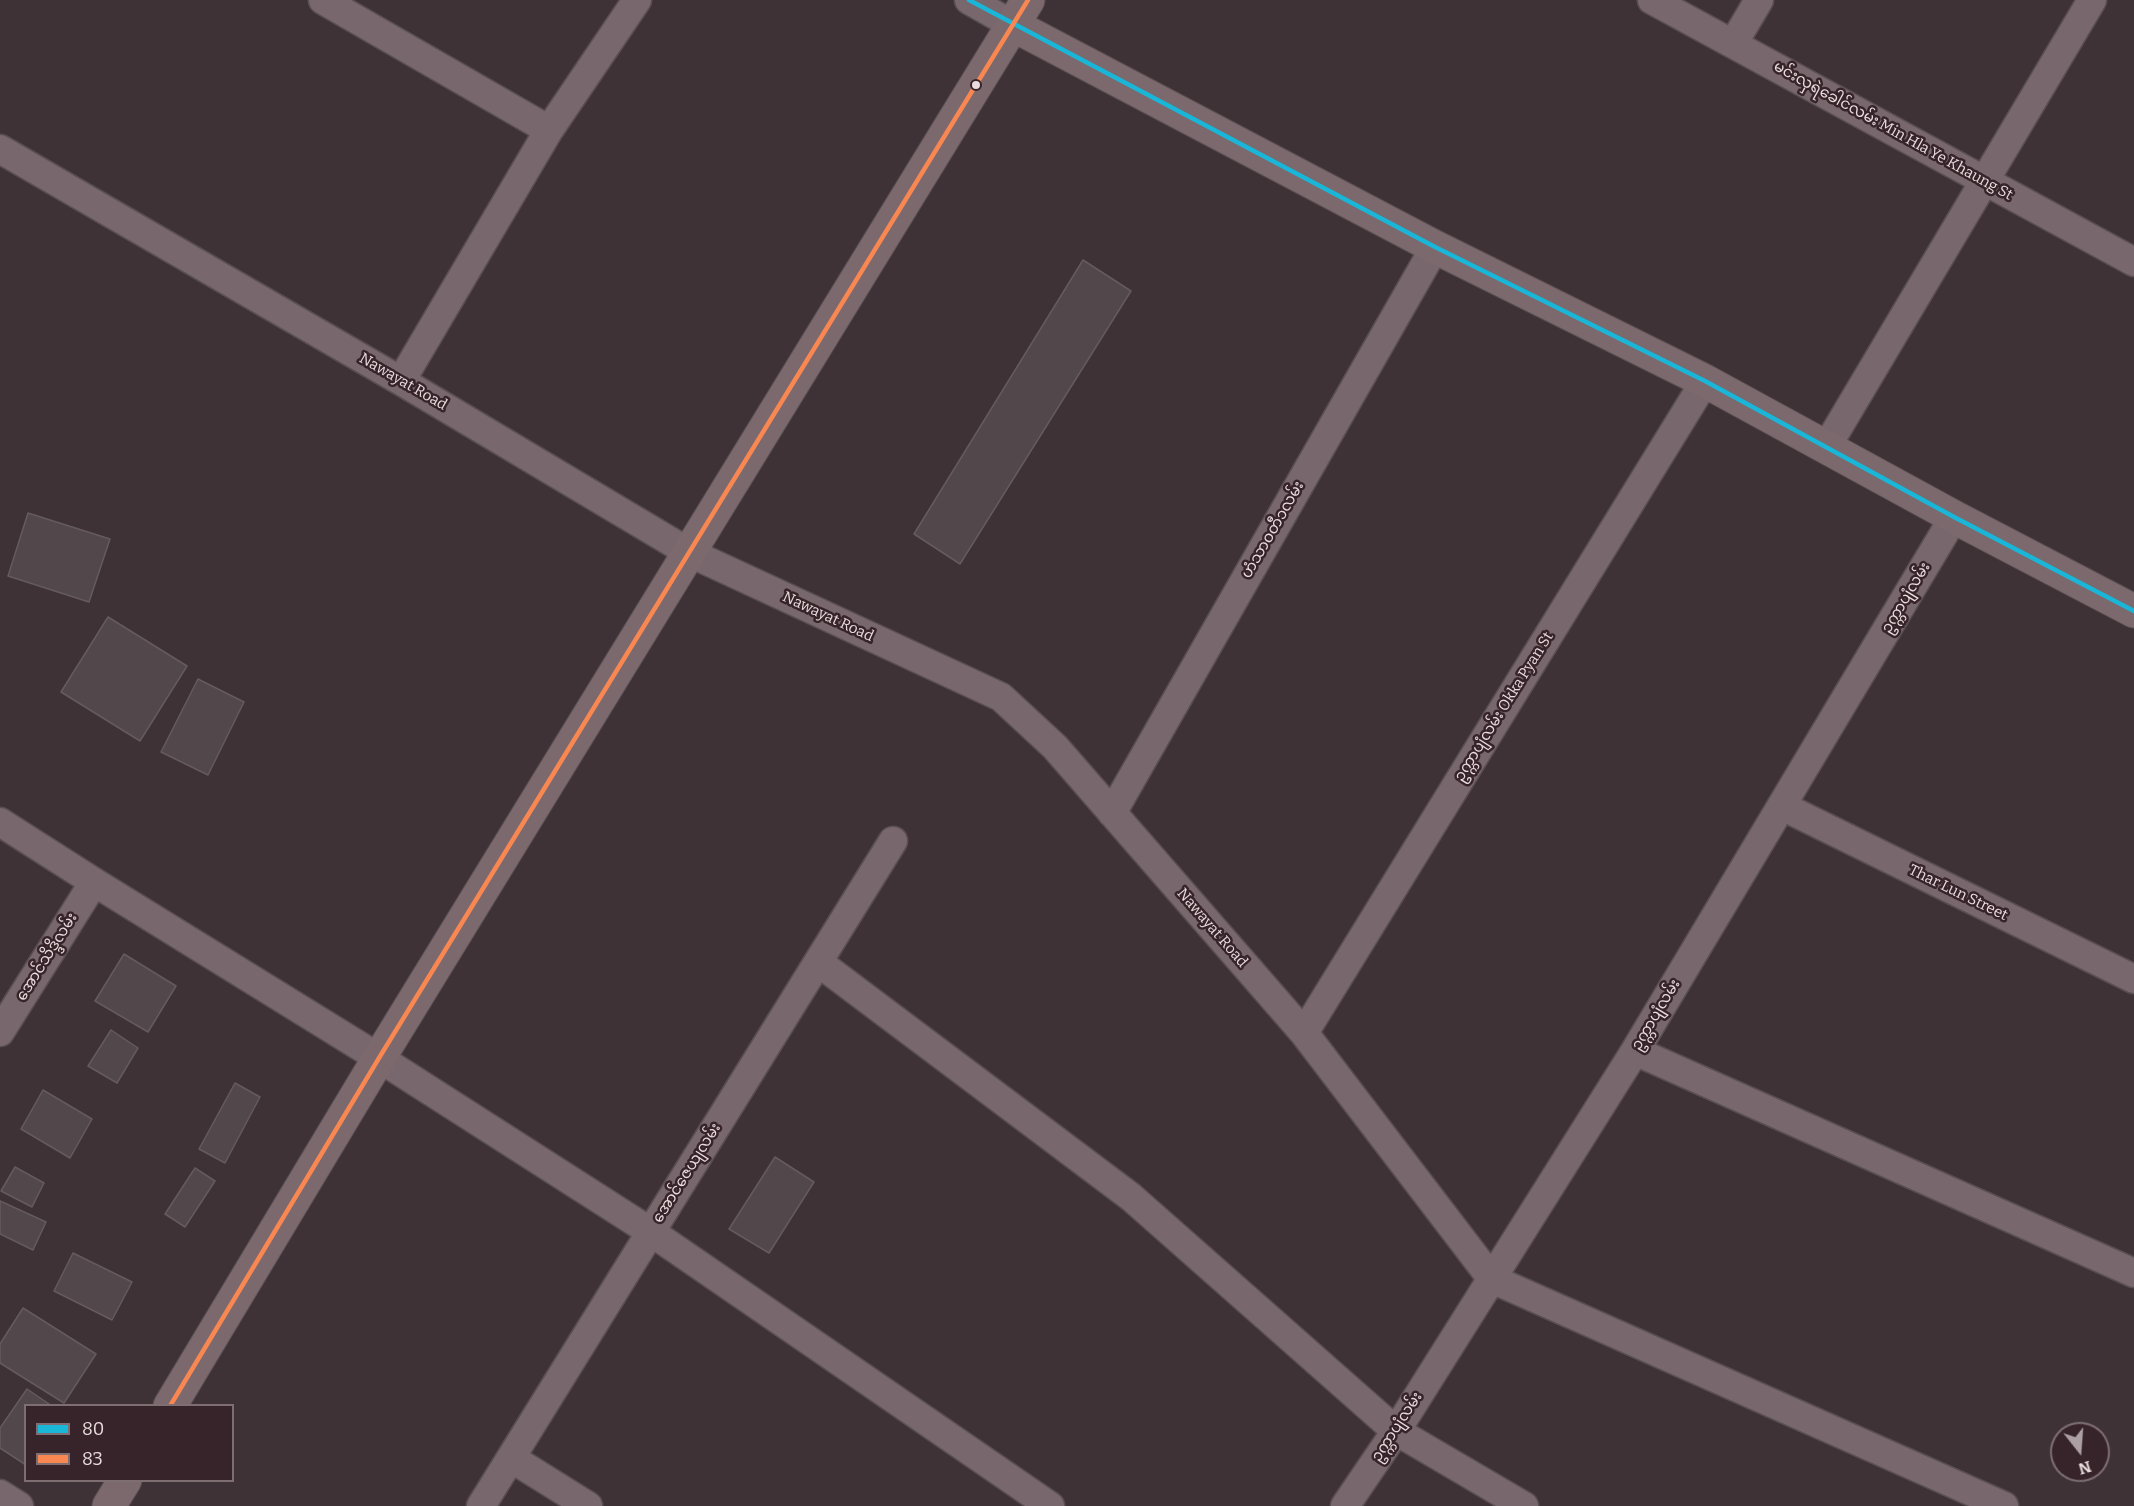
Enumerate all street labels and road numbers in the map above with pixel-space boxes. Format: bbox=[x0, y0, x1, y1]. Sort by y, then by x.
street label: မင်းလှရဲခေါင်လမ်း Min Hla Ye Khaung St bbox=[1770, 58, 2016, 204]
street label: Nawayat Road bbox=[356, 350, 450, 414]
street label: ဟံသာဝတီ၁လမ်း bbox=[1238, 478, 1308, 582]
street label: ဥက္ကာပျံလမ်း bbox=[1878, 559, 1934, 637]
street label: Nawayat Road bbox=[780, 588, 876, 646]
street label: ဥက္ကာပျံလမ်း Okka Pyan St bbox=[1451, 629, 1557, 785]
street label: Thar Lun Street bbox=[1906, 861, 2010, 925]
street label: Nawayat Road bbox=[1173, 885, 1251, 971]
street label: အောင်သိဒ္ဒိလမ်း bbox=[13, 910, 81, 1004]
street label: ဥက္ကာပျံလမ်း bbox=[1628, 976, 1684, 1054]
street label: အောင်ဇေယျလမ်း bbox=[649, 1120, 725, 1226]
street label: ဥက္ကာပျံလမ်း bbox=[1368, 1389, 1426, 1465]

